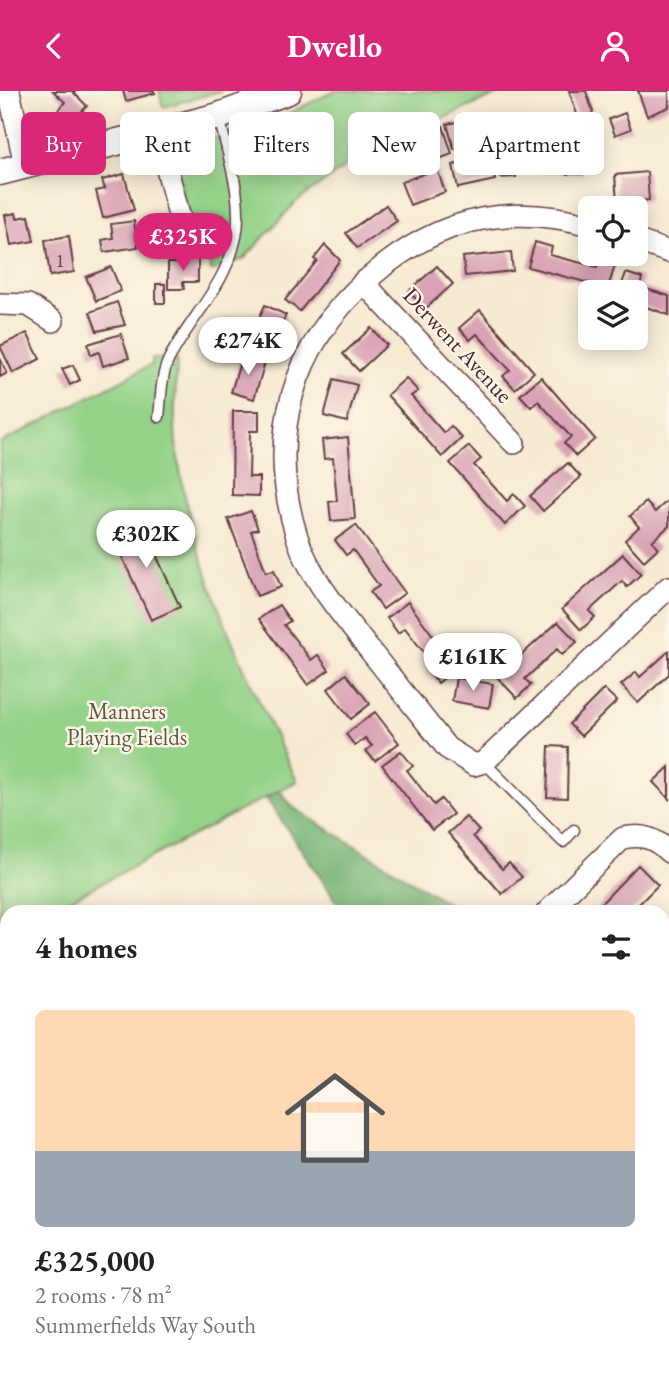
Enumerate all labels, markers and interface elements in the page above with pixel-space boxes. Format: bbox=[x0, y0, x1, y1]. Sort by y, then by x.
text: Dwello bbox=[287, 25, 382, 67]
icon: back bbox=[35, 27, 73, 65]
icon: person bbox=[596, 27, 634, 65]
chip: Buy bbox=[21, 112, 106, 175]
chip: Rent bbox=[120, 112, 215, 175]
chip: Filters bbox=[229, 112, 334, 175]
chip: New bbox=[348, 112, 440, 175]
chip: Apartment bbox=[454, 112, 604, 175]
map controls bbox=[578, 196, 648, 350]
button: locate bbox=[578, 196, 648, 266]
pin: £325K bbox=[134, 213, 232, 273]
text: £325K bbox=[149, 221, 217, 251]
house number: 1 bbox=[55, 248, 65, 273]
button: layers bbox=[578, 280, 648, 350]
street label: Derwent Avenue bbox=[397, 281, 519, 409]
pin: £274K bbox=[199, 317, 297, 377]
text: £274K bbox=[214, 325, 282, 355]
pin: £302K bbox=[97, 511, 195, 570]
text: £302K bbox=[112, 518, 180, 548]
pin: £161K bbox=[424, 633, 522, 693]
text: £161K bbox=[439, 641, 507, 671]
park label: Manners Playing Fields bbox=[67, 696, 187, 752]
text: 4 homes bbox=[35, 928, 137, 967]
icon: filters bbox=[597, 928, 635, 966]
icon: home bbox=[272, 1055, 398, 1181]
text: £325,000 bbox=[35, 1241, 155, 1280]
text: 2 rooms · 78 m² bbox=[35, 1280, 172, 1310]
text: Summerfields Way South bbox=[35, 1310, 256, 1340]

